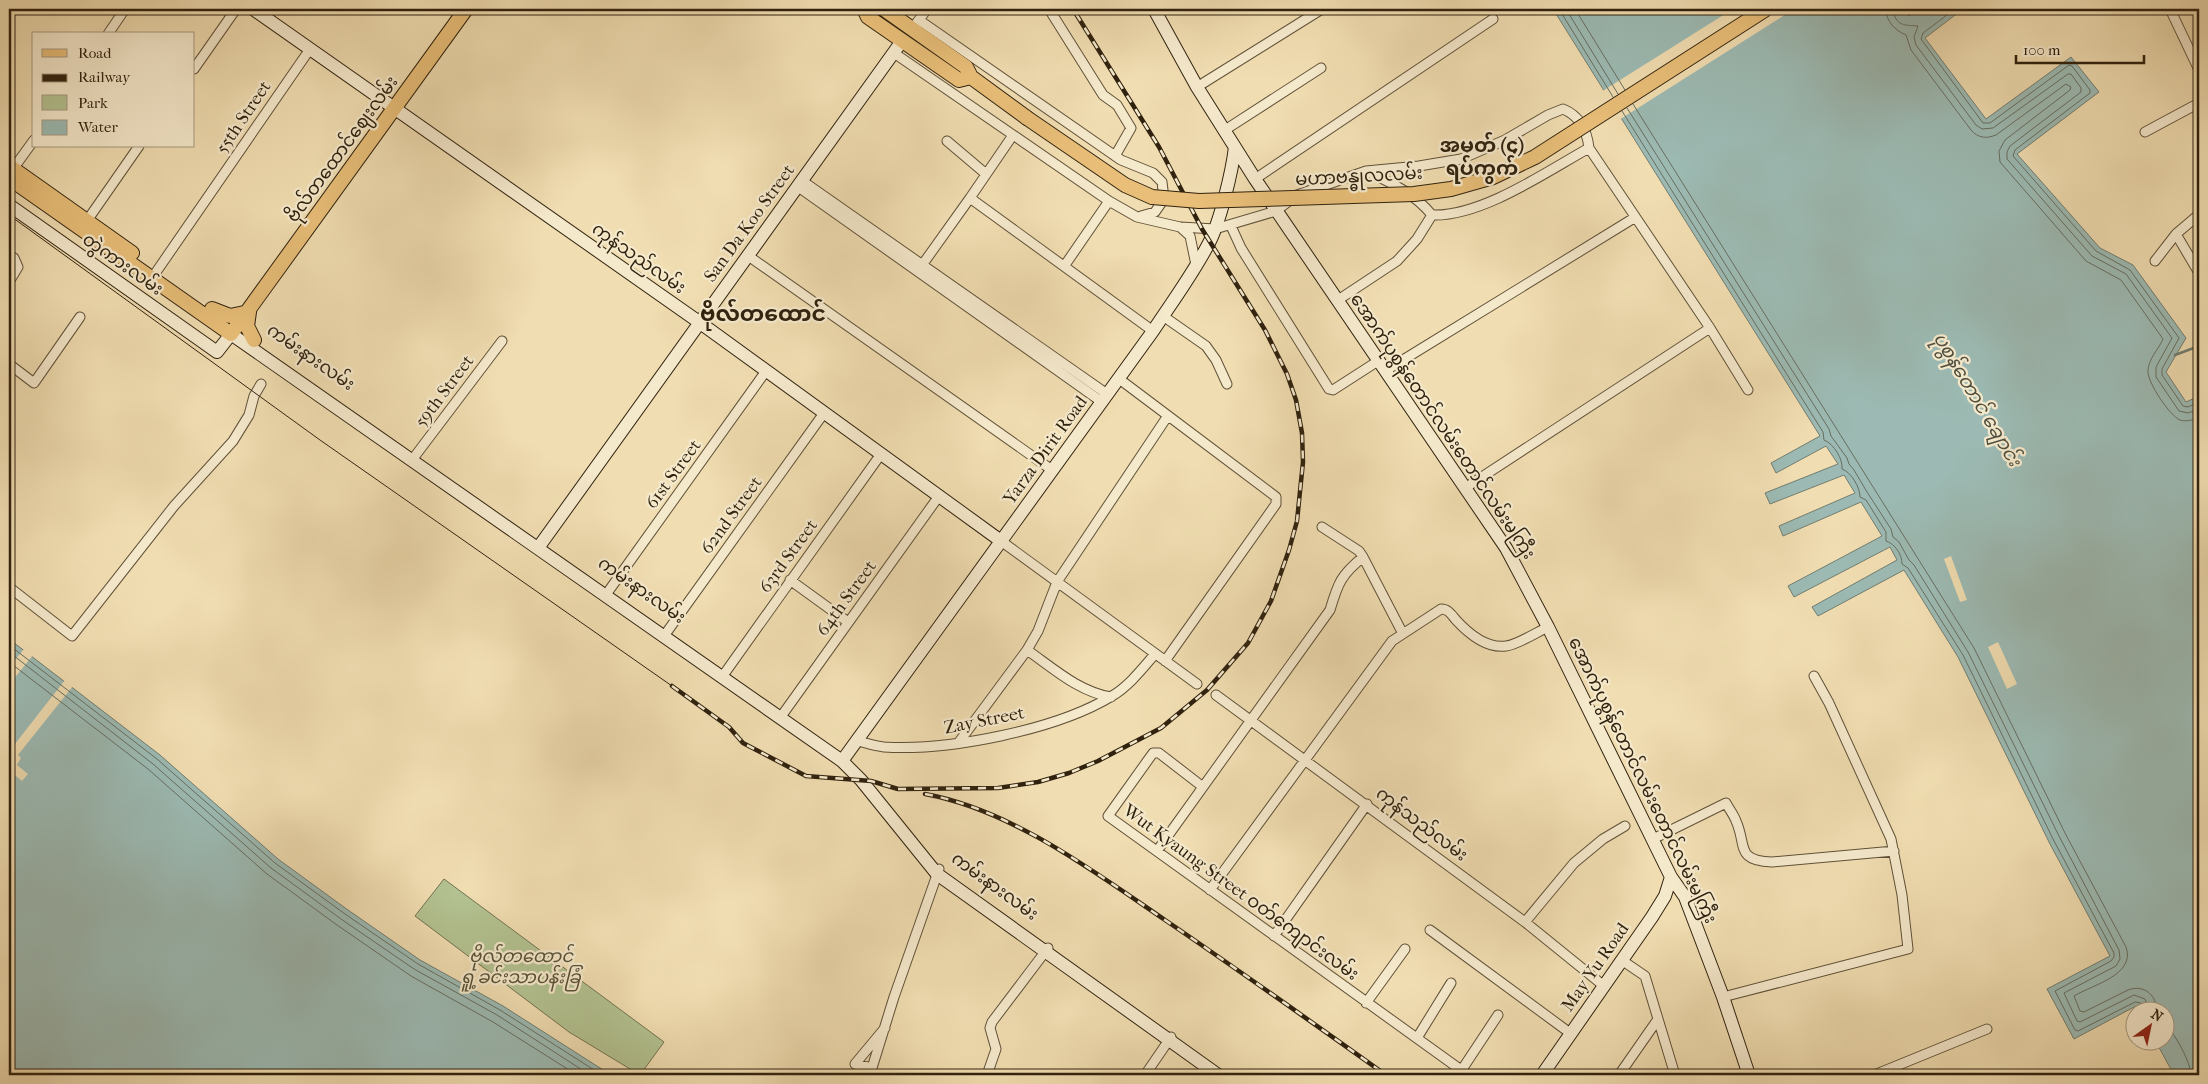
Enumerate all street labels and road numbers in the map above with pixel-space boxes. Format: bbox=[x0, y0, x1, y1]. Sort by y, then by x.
street label: ဗိုလ်တထောင်ဈေးလမ်း bbox=[279, 70, 406, 229]
street label: 55th Street bbox=[211, 76, 276, 158]
street label: San Da Koo Street bbox=[700, 160, 799, 286]
street label: မဟာဗန္ဓုလလမ်း bbox=[1295, 160, 1424, 195]
street label: ကုန်သည်လမ်း bbox=[586, 216, 691, 302]
street label: တွဲကားလမ်း bbox=[76, 227, 169, 303]
street label: အောက်ပုစွန်တောင်လမ်းတောင်လမ်းမကြီး bbox=[1342, 287, 1543, 565]
street label: ကမ်းနားလမ်း bbox=[261, 317, 360, 399]
street label: 59th Street bbox=[410, 351, 479, 432]
street label: Yarza Dirit Road bbox=[998, 392, 1092, 510]
street label: 61st Street bbox=[641, 435, 706, 513]
street label: 62nd Street bbox=[696, 472, 767, 558]
street label: 63rd Street bbox=[755, 515, 822, 597]
street label: ကမ်းနားလမ်း bbox=[592, 550, 691, 632]
street label: 64th Street bbox=[812, 556, 881, 640]
street label: အောက်ပုစွန်တောင်လမ်းတောင်လမ်းမကြီး bbox=[1560, 632, 1725, 929]
street label: Zay Street bbox=[942, 702, 1026, 739]
street label: ကုန်သည်လမ်း bbox=[1369, 781, 1474, 869]
street label: Wut Kyaung Street ဝတ်ကျောင်းလမ်း bbox=[1116, 797, 1364, 988]
street label: ကမ်းနားလမ်း bbox=[945, 846, 1044, 928]
street label: May Yu Road bbox=[1557, 919, 1634, 1016]

